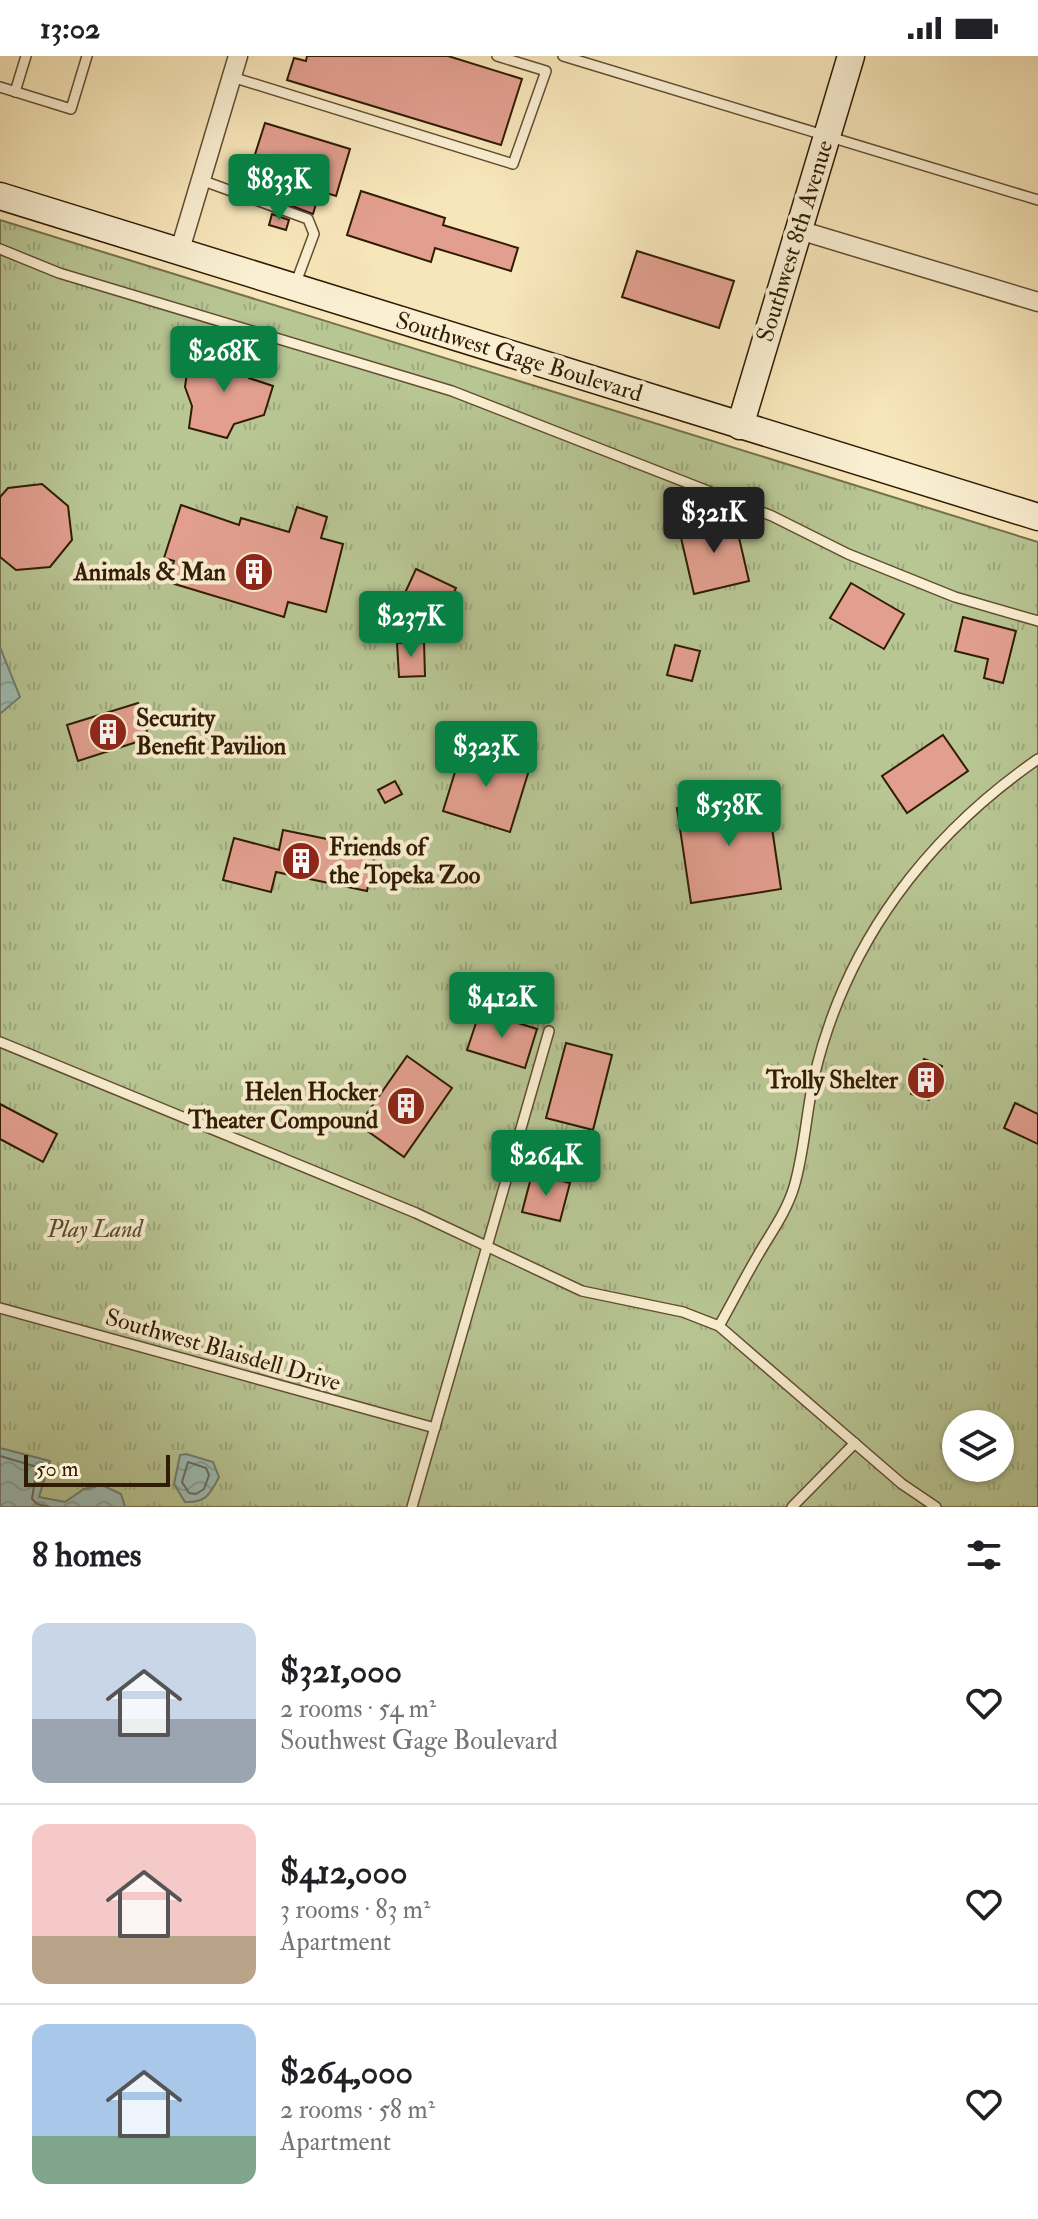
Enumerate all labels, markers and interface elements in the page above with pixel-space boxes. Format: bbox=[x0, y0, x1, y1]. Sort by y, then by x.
text: 13:02 bbox=[40, 10, 100, 47]
street label: Southwest 8th Avenue bbox=[750, 136, 840, 346]
pin: $833K bbox=[223, 154, 335, 222]
text: $833K bbox=[246, 164, 312, 196]
street label: Southwest Gage Boulevard bbox=[392, 305, 646, 409]
pin: $268K bbox=[168, 326, 280, 394]
text: $268K bbox=[188, 336, 260, 368]
pin: $321K bbox=[658, 487, 770, 555]
text: $321K bbox=[681, 497, 747, 529]
building icon: Animals & Man bbox=[233, 551, 275, 593]
place label: Animals & Man bbox=[73, 557, 227, 588]
pin: $237K bbox=[355, 591, 467, 659]
text: $237K bbox=[377, 601, 445, 633]
place label: Security Benefit Pavilion bbox=[136, 703, 287, 762]
building icon: Security Benefit Pavilion bbox=[87, 711, 129, 753]
pin: $323K bbox=[430, 721, 542, 789]
text: $323K bbox=[453, 731, 519, 763]
pin: $538K bbox=[673, 780, 785, 848]
text: $538K bbox=[696, 790, 762, 822]
place label: Friends of the Topeka Zoo bbox=[329, 832, 481, 891]
building icon: Friends of the Topeka Zoo bbox=[280, 840, 322, 882]
pin: $412K bbox=[446, 972, 558, 1040]
text: $412K bbox=[467, 982, 537, 1014]
building icon: Trolly Shelter bbox=[905, 1059, 947, 1101]
place label: Trolly Shelter bbox=[765, 1065, 899, 1096]
place label: Helen Hocker Theater Compound bbox=[187, 1077, 379, 1136]
building icon: Helen Hocker Theater Compound bbox=[385, 1085, 427, 1127]
pin: $264K bbox=[490, 1130, 602, 1198]
text: $264K bbox=[509, 1140, 583, 1172]
park label: Play Land bbox=[46, 1214, 145, 1245]
street label: Southwest Blaisdell Drive bbox=[102, 1302, 344, 1398]
map controls bbox=[942, 1410, 1014, 1482]
button: layers bbox=[942, 1410, 1014, 1482]
scale bar bbox=[24, 1451, 170, 1487]
text: 50 m bbox=[36, 1455, 78, 1483]
icon: filters bbox=[962, 1533, 1006, 1577]
text: 8 homes bbox=[32, 1534, 141, 1577]
text: $321,000 bbox=[280, 1650, 402, 1693]
icon: home bbox=[96, 1655, 192, 1751]
icon: heart bbox=[962, 1681, 1006, 1725]
text: 2 rooms · 54 m² bbox=[280, 1693, 436, 1725]
text: Southwest Gage Boulevard bbox=[280, 1725, 558, 1757]
text: $412,000 bbox=[280, 1851, 407, 1894]
icon: home bbox=[96, 1856, 192, 1952]
icon: heart bbox=[962, 1882, 1006, 1926]
text: 3 rooms · 83 m² bbox=[280, 1894, 430, 1926]
text: Apartment bbox=[280, 1926, 391, 1958]
text: $264,000 bbox=[280, 2051, 413, 2094]
icon: home bbox=[96, 2056, 192, 2152]
icon: heart bbox=[962, 2082, 1006, 2126]
text: 2 rooms · 58 m² bbox=[280, 2094, 435, 2126]
text: Apartment bbox=[280, 2126, 391, 2158]

